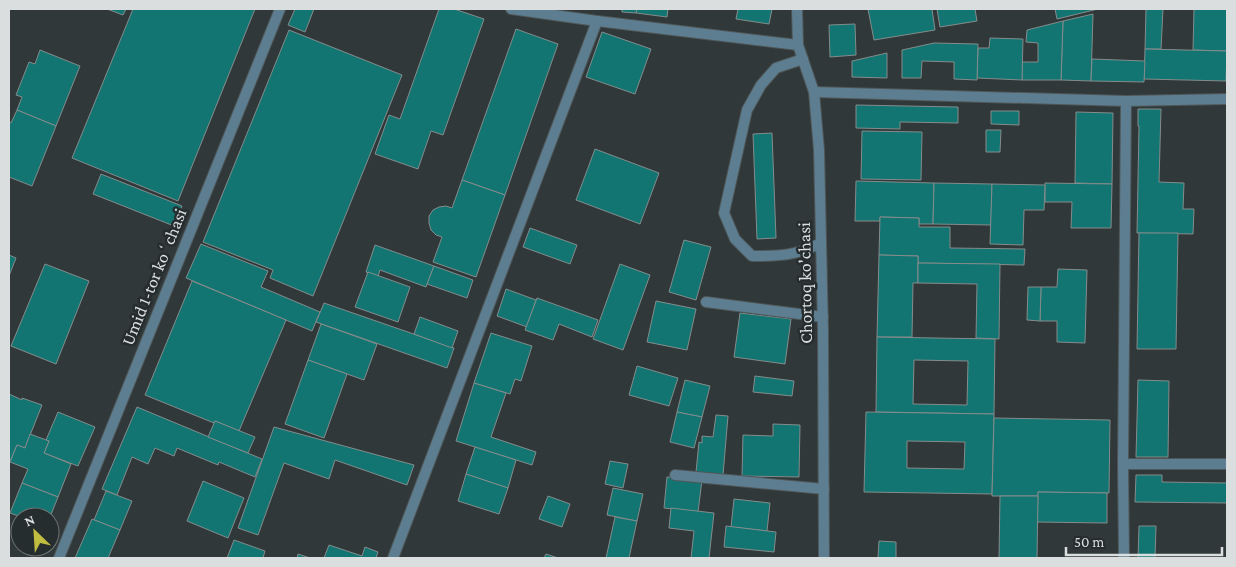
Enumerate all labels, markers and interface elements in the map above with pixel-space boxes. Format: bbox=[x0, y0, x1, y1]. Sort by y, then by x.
street label: Umid 1-tor koʻchasi bbox=[117, 205, 191, 348]
street label: Chortoq ko'chasi bbox=[794, 222, 816, 344]
north arrow bbox=[10, 507, 60, 557]
text: N bbox=[22, 511, 38, 529]
scale bar bbox=[1066, 524, 1222, 556]
text: 50 m bbox=[1074, 534, 1104, 550]

